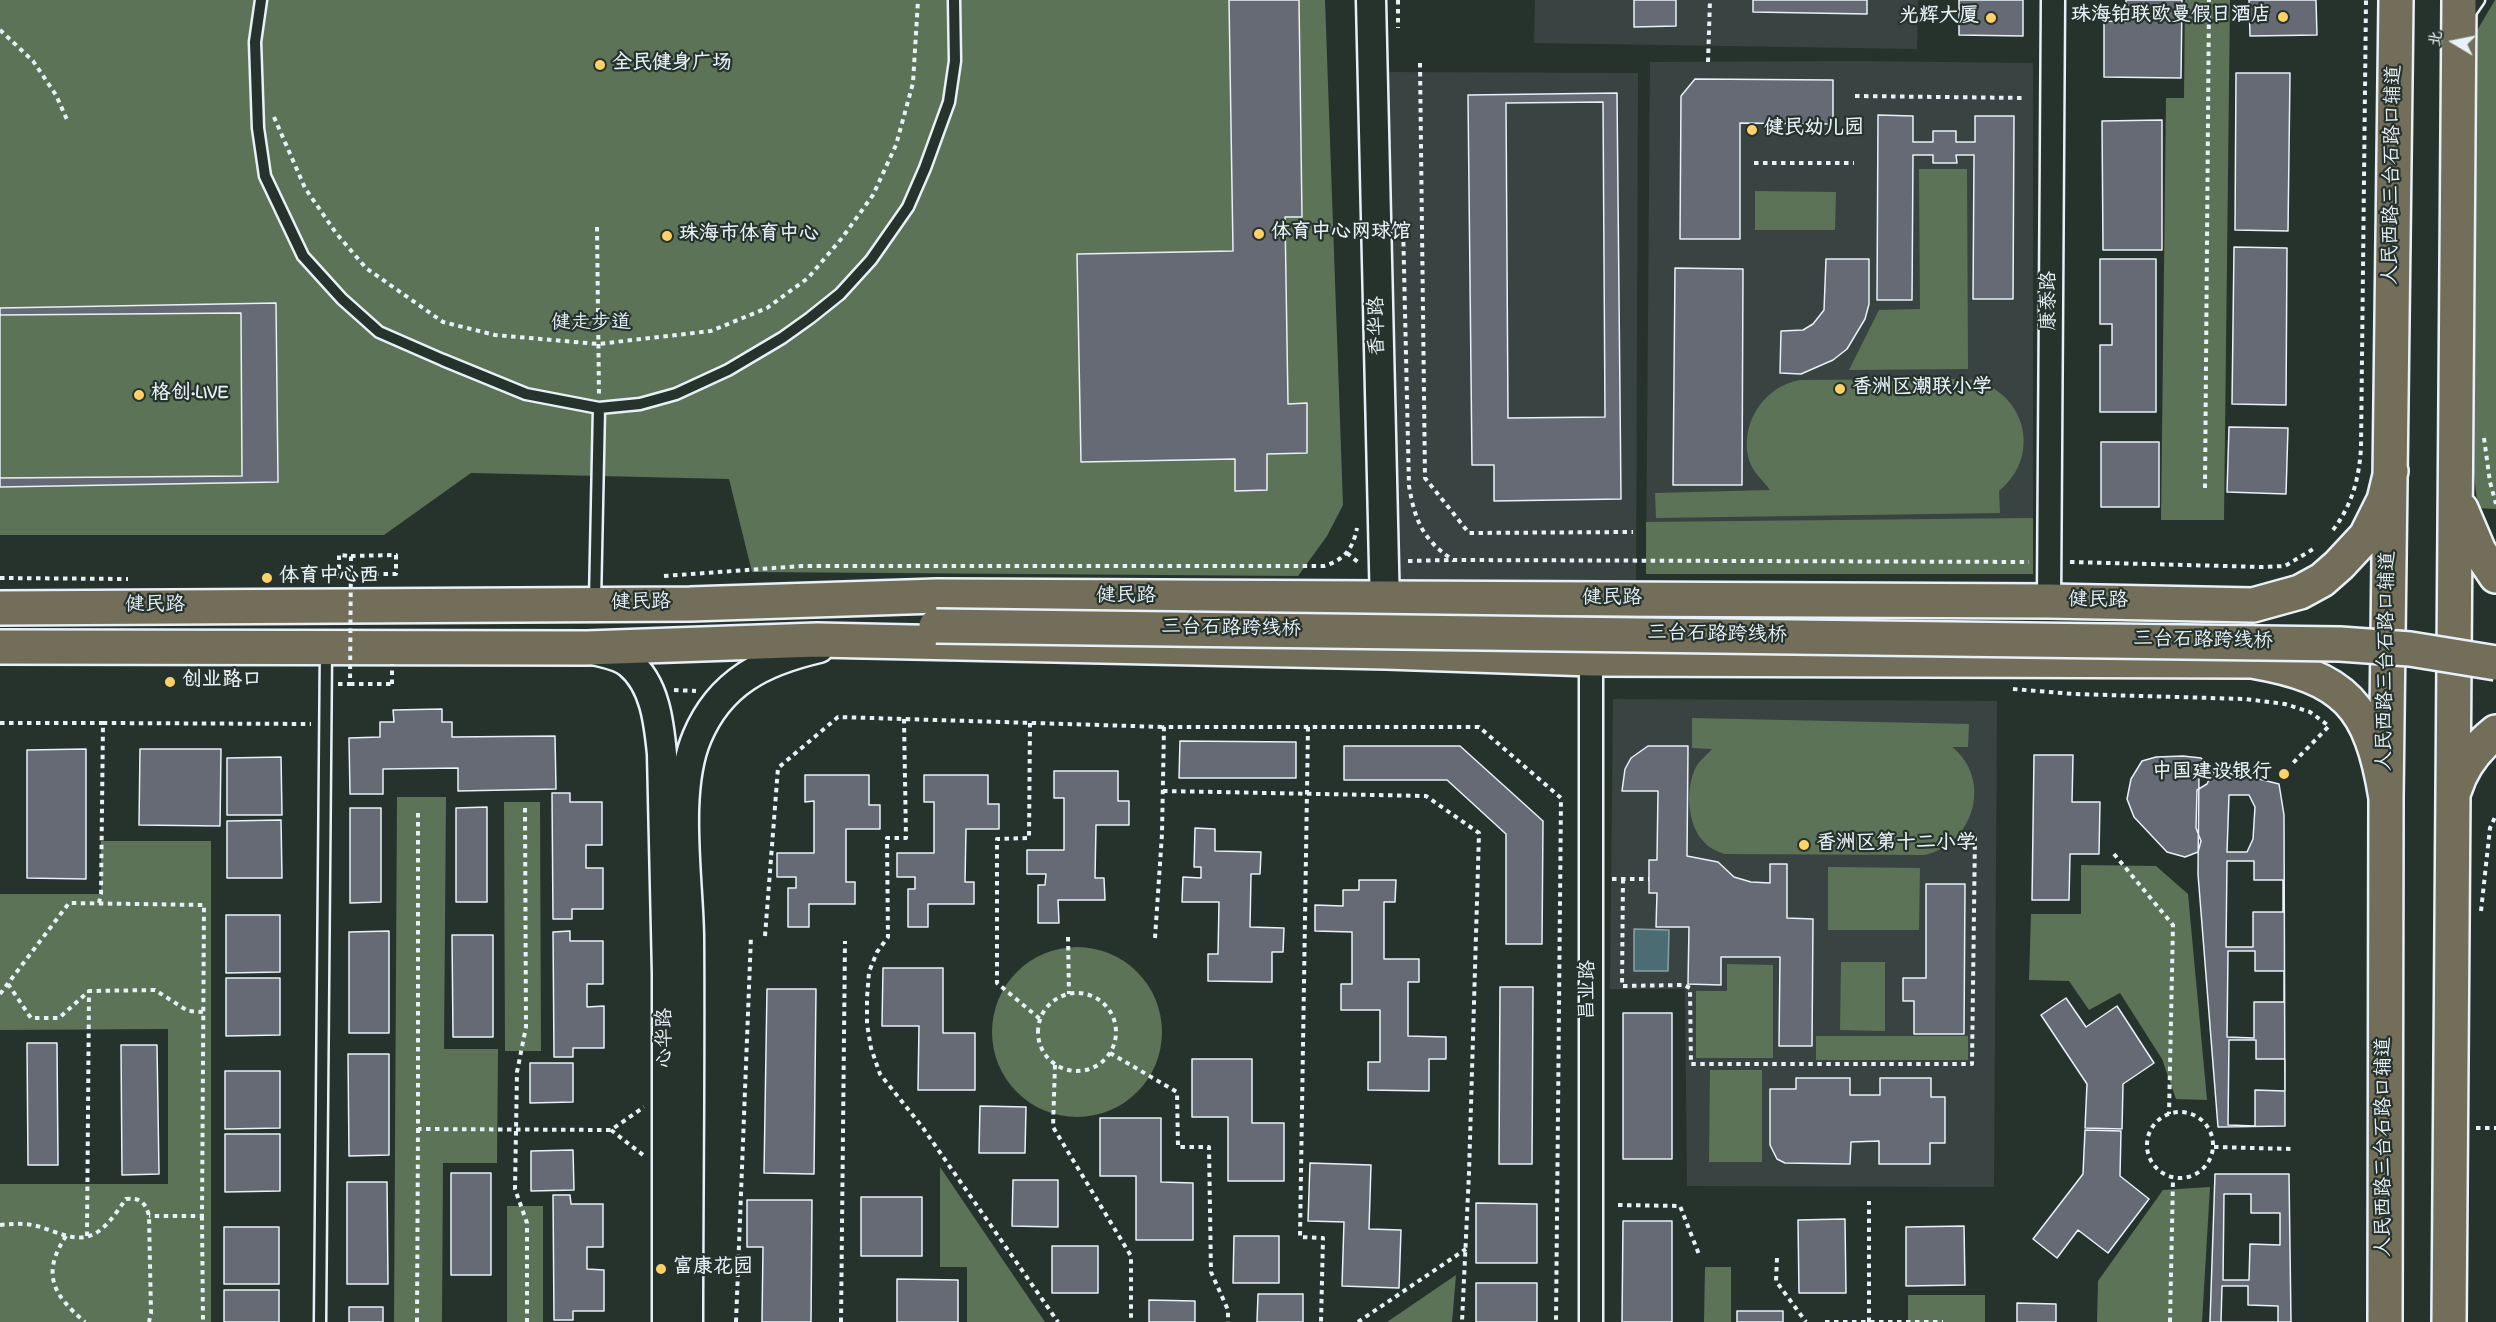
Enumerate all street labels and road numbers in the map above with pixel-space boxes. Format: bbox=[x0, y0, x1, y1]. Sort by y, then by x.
street label: 人民西路三台石路口辅道 bbox=[2380, 65, 2408, 285]
street label: 康泰路 bbox=[2039, 271, 2063, 331]
street label: 香华路 bbox=[1366, 296, 1392, 356]
street label: 健走步道 bbox=[551, 313, 631, 337]
street label: 人民西路三台石路口辅道 bbox=[2374, 551, 2402, 771]
street label: 健民路 bbox=[1096, 586, 1156, 610]
street label: 健民路 bbox=[1582, 588, 1642, 612]
street label: 健民路 bbox=[2068, 589, 2128, 615]
street label: 健民路 bbox=[611, 591, 671, 617]
street label: 健民路 bbox=[125, 595, 185, 619]
street label: 三台石路跨线桥 bbox=[1161, 617, 1301, 643]
street label: 三台石路跨线桥 bbox=[1647, 623, 1787, 649]
street label: 三台石路跨线桥 bbox=[2133, 629, 2273, 655]
street label: 昌业路 bbox=[1578, 960, 1602, 1020]
street label: 心华路 bbox=[655, 1008, 679, 1068]
street label: 人民西路三台石路口辅道 bbox=[2374, 1037, 2398, 1257]

